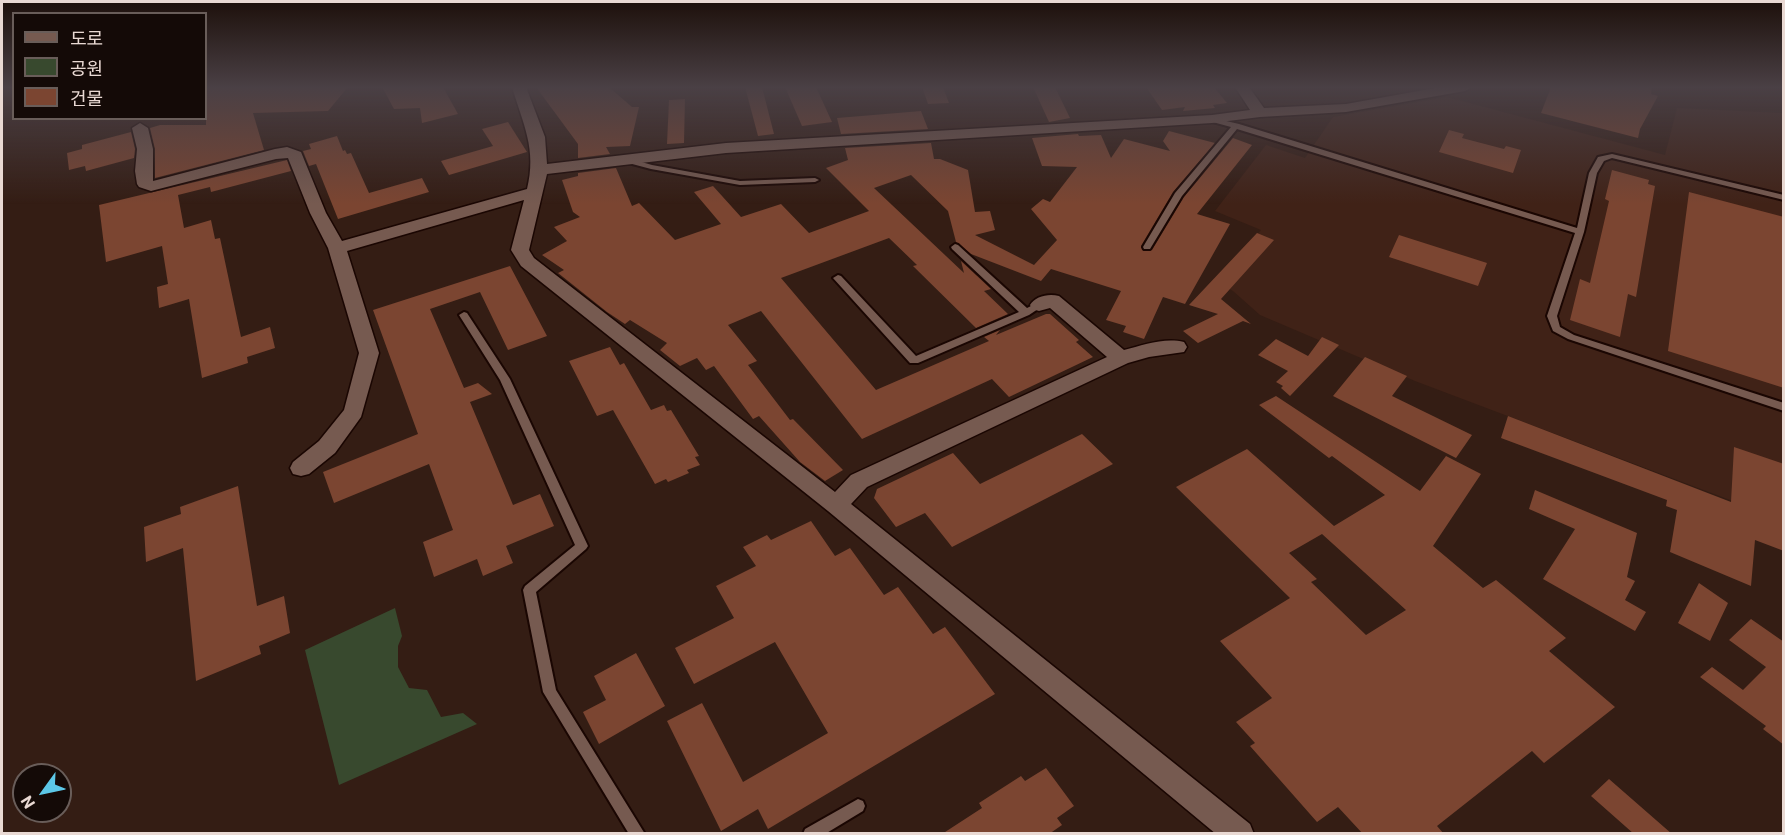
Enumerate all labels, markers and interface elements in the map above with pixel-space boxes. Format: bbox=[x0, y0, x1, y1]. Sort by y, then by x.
legend bbox=[12, 12, 207, 120]
text: 도로 bbox=[70, 28, 103, 49]
text: 공원 bbox=[70, 58, 103, 79]
text: 건물 bbox=[70, 88, 103, 109]
north arrow bbox=[12, 763, 72, 823]
text: N bbox=[17, 792, 39, 812]

